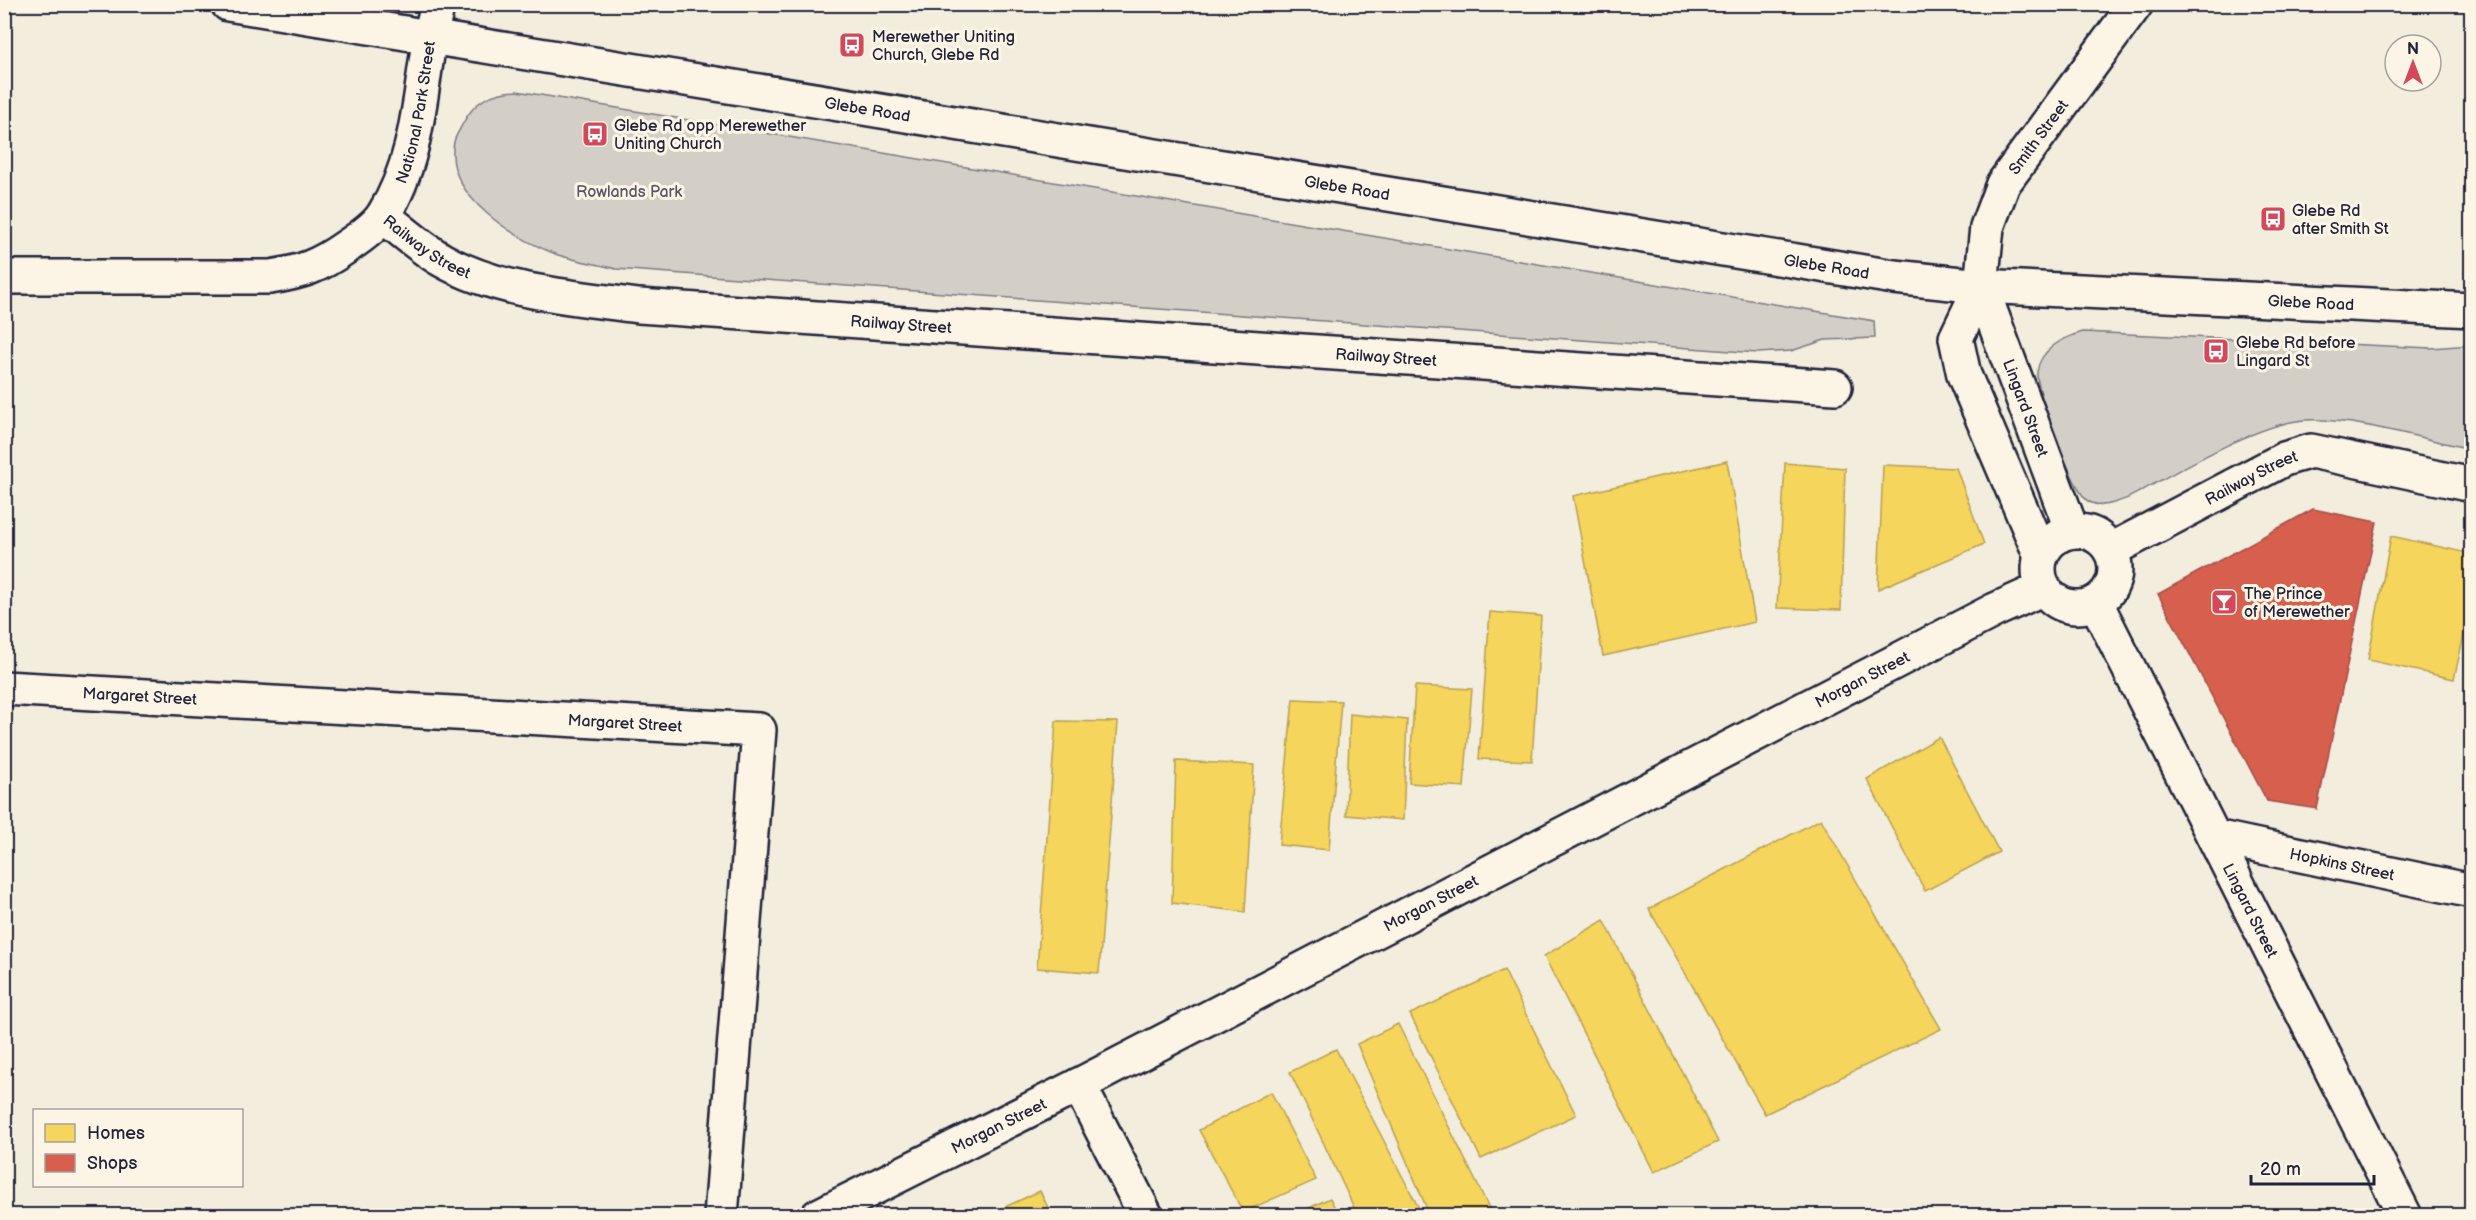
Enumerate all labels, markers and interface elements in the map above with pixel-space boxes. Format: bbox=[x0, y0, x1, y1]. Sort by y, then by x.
place label: Merewether Uniting Church, Glebe Rd bbox=[872, 28, 1015, 65]
bus stop icon: Merewether Uniting Church, Glebe Rd bbox=[837, 30, 867, 60]
north arrow bbox=[2383, 33, 2443, 93]
street label: National Park Street bbox=[392, 40, 440, 187]
text: N bbox=[2407, 40, 2419, 59]
street label: Glebe Road bbox=[823, 94, 911, 127]
street label: Smith Street bbox=[2005, 96, 2073, 179]
place label: Glebe Rd opp Merewether Uniting Church bbox=[614, 117, 806, 154]
bus stop icon: Glebe Rd opp Merewether Uniting Church bbox=[580, 119, 610, 149]
street label: Glebe Road bbox=[1303, 172, 1391, 205]
park label: Rowlands Park bbox=[576, 183, 682, 202]
place label: Glebe Rd after Smith St bbox=[2292, 202, 2389, 239]
bus stop icon: Glebe Rd after Smith St bbox=[2258, 204, 2288, 234]
street label: Railway Street bbox=[379, 212, 473, 284]
street label: Glebe Road bbox=[1782, 251, 1871, 284]
street label: Glebe Road bbox=[2267, 292, 2355, 315]
street label: Railway Street bbox=[850, 312, 952, 338]
place label: Glebe Rd before Lingard St bbox=[2236, 334, 2356, 371]
bus stop icon: Glebe Rd before Lingard St bbox=[2201, 336, 2231, 366]
street label: Railway Street bbox=[1335, 345, 1437, 371]
street label: Lingard Street bbox=[1998, 357, 2052, 460]
street label: Railway Street bbox=[2202, 448, 2300, 510]
place label: The Prince of Merewether bbox=[2244, 585, 2350, 622]
bar icon: The Prince of Merewether bbox=[2209, 587, 2239, 617]
street label: Morgan Street bbox=[1812, 648, 1913, 713]
street label: Margaret Street bbox=[82, 684, 198, 710]
street label: Margaret Street bbox=[567, 711, 683, 737]
street label: Hopkins Street bbox=[2288, 845, 2396, 885]
street label: Lingard Street bbox=[2218, 861, 2281, 961]
street label: Morgan Street bbox=[1381, 872, 1482, 936]
street label: Morgan Street bbox=[949, 1095, 1050, 1158]
legend bbox=[33, 1109, 243, 1187]
text: Homes bbox=[87, 1123, 145, 1144]
scale bar bbox=[2251, 1148, 2374, 1186]
text: Shops bbox=[87, 1153, 138, 1174]
text: 20 m bbox=[2260, 1159, 2301, 1180]

